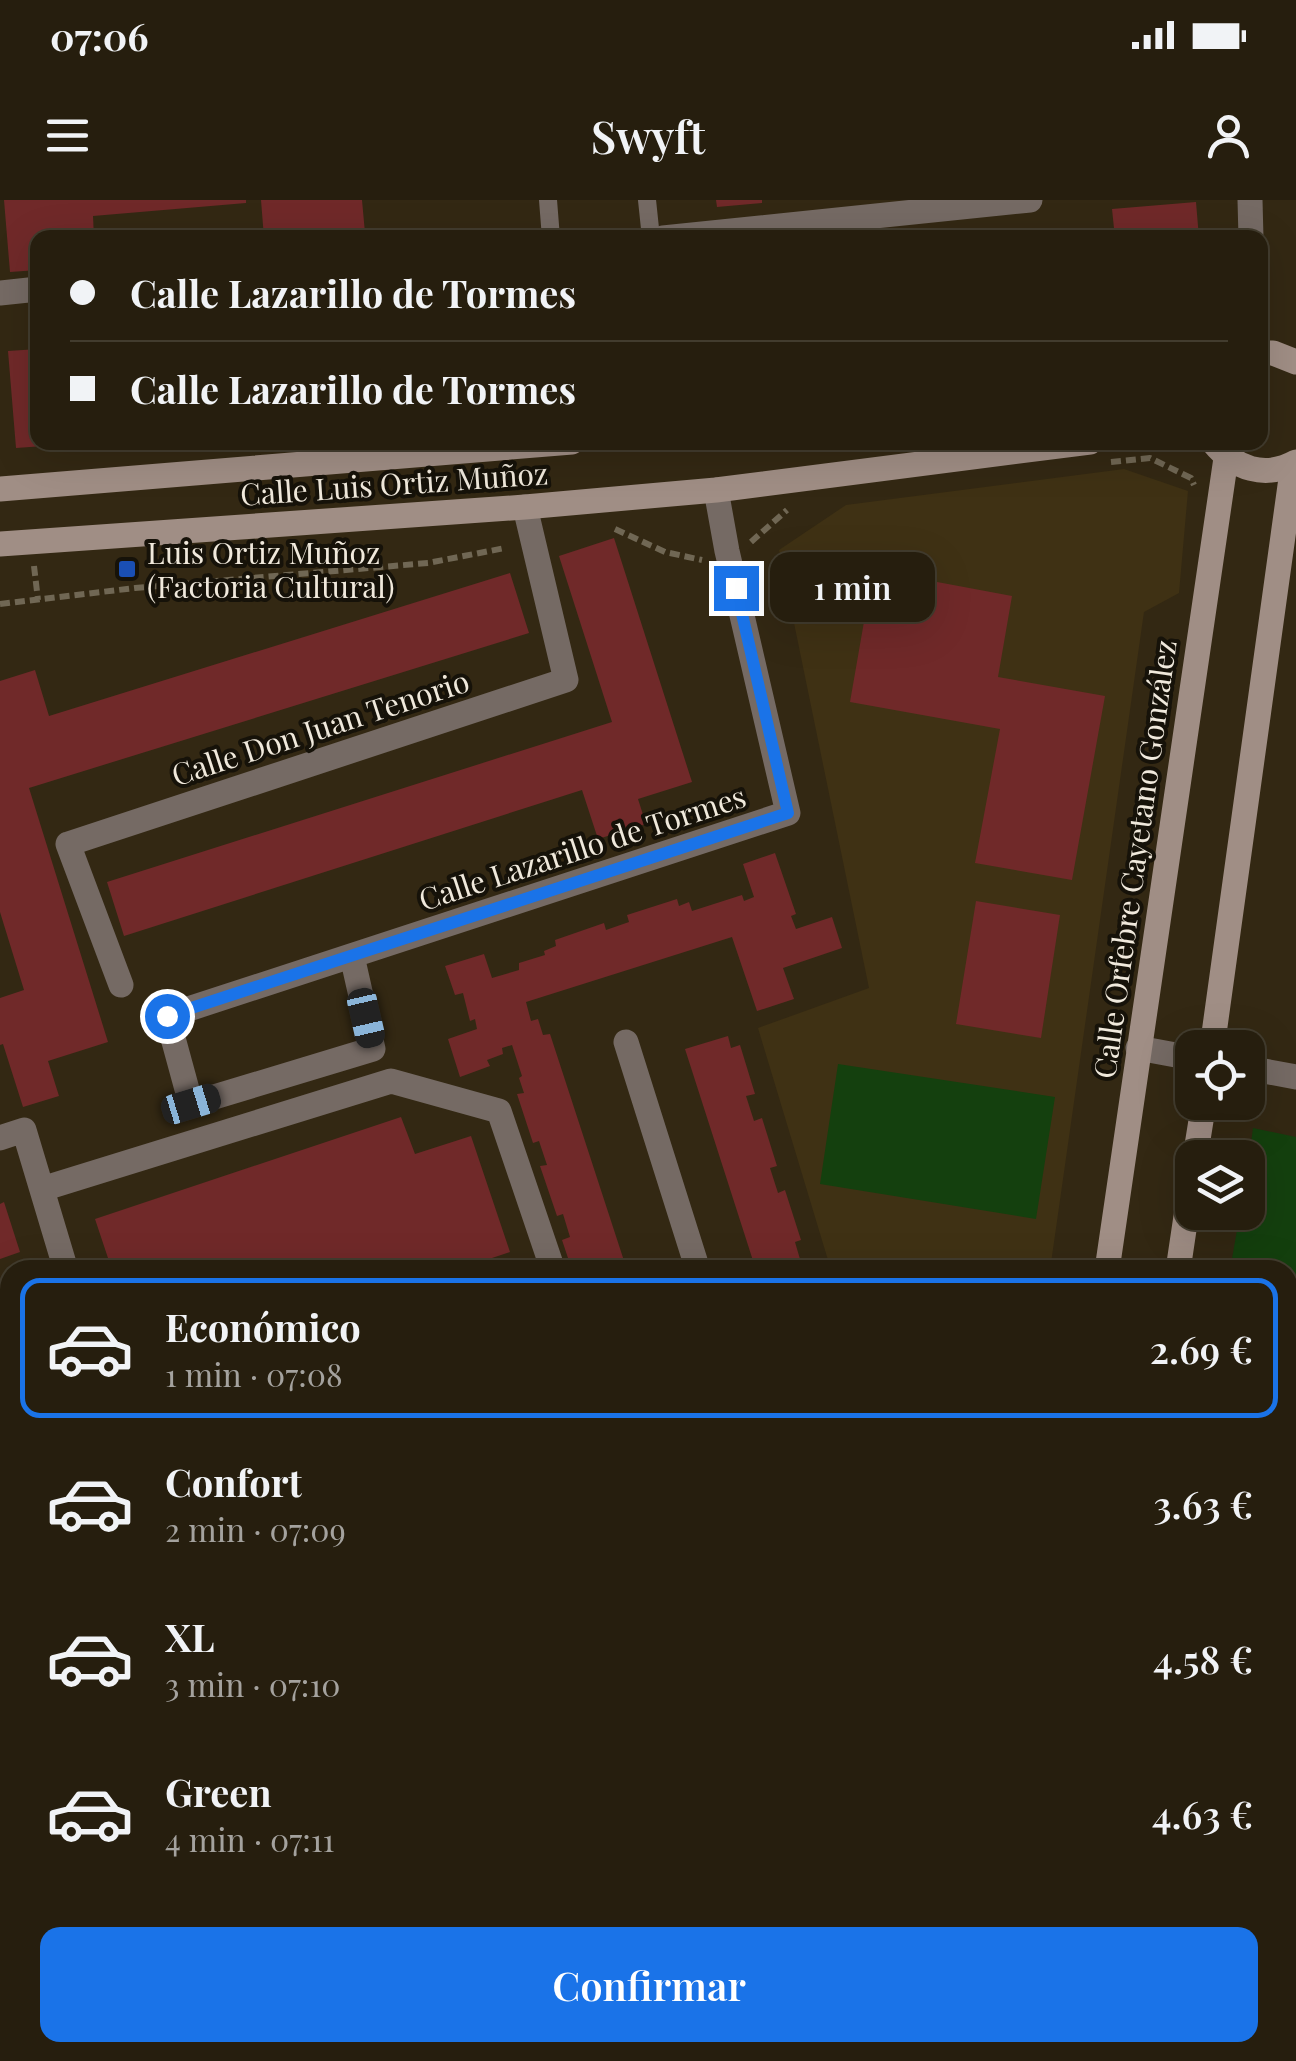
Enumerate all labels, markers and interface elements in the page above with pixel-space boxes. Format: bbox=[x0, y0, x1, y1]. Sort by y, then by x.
text: 07:06 bbox=[50, 10, 149, 61]
text: Swyft bbox=[591, 105, 705, 165]
icon: menu bbox=[40, 108, 95, 163]
icon: person bbox=[1201, 108, 1256, 163]
text: Calle Lazarillo de Tormes bbox=[130, 267, 576, 318]
text: Calle Lazarillo de Tormes bbox=[130, 363, 576, 414]
street label: Calle Luis Ortiz Muñoz bbox=[239, 452, 549, 514]
place label: Luis Ortiz Muñoz (Factoria Cultural) bbox=[147, 532, 395, 606]
callout: 1 min bbox=[771, 553, 936, 623]
marker: Luis Ortiz Muñoz (Factoria Cultural) bbox=[116, 558, 138, 580]
text: 1 min bbox=[814, 565, 891, 608]
route end bbox=[714, 566, 759, 611]
street label: Calle Orfebre Cayetano González bbox=[1083, 637, 1185, 1081]
street label: Calle Don Juan Tenorio bbox=[166, 660, 474, 794]
street label: Calle Lazarillo de Tormes bbox=[413, 775, 751, 919]
car bbox=[345, 985, 387, 1051]
route start bbox=[145, 994, 190, 1039]
map controls bbox=[1175, 1030, 1265, 1230]
button: locate bbox=[1175, 1030, 1265, 1120]
car bbox=[158, 1081, 224, 1127]
button: layers bbox=[1175, 1140, 1265, 1230]
text: Económico bbox=[165, 1301, 361, 1352]
icon: car bbox=[45, 1303, 135, 1393]
text: 2.69 € bbox=[1150, 1323, 1253, 1374]
text: 1 min · 07:08 bbox=[165, 1352, 343, 1395]
text: Confort bbox=[165, 1456, 302, 1507]
icon: car bbox=[45, 1458, 135, 1548]
text: 3.63 € bbox=[1154, 1478, 1253, 1529]
text: 2 min · 07:09 bbox=[165, 1507, 346, 1550]
text: XL bbox=[165, 1611, 214, 1662]
icon: car bbox=[45, 1613, 135, 1703]
text: 4.58 € bbox=[1153, 1633, 1253, 1684]
text: 3 min · 07:10 bbox=[165, 1662, 340, 1705]
text: Green bbox=[165, 1766, 272, 1817]
icon: car bbox=[45, 1768, 135, 1858]
text: 4.63 € bbox=[1152, 1788, 1253, 1839]
text: 4 min · 07:11 bbox=[165, 1817, 334, 1860]
button: Confirmar bbox=[40, 1927, 1258, 2042]

